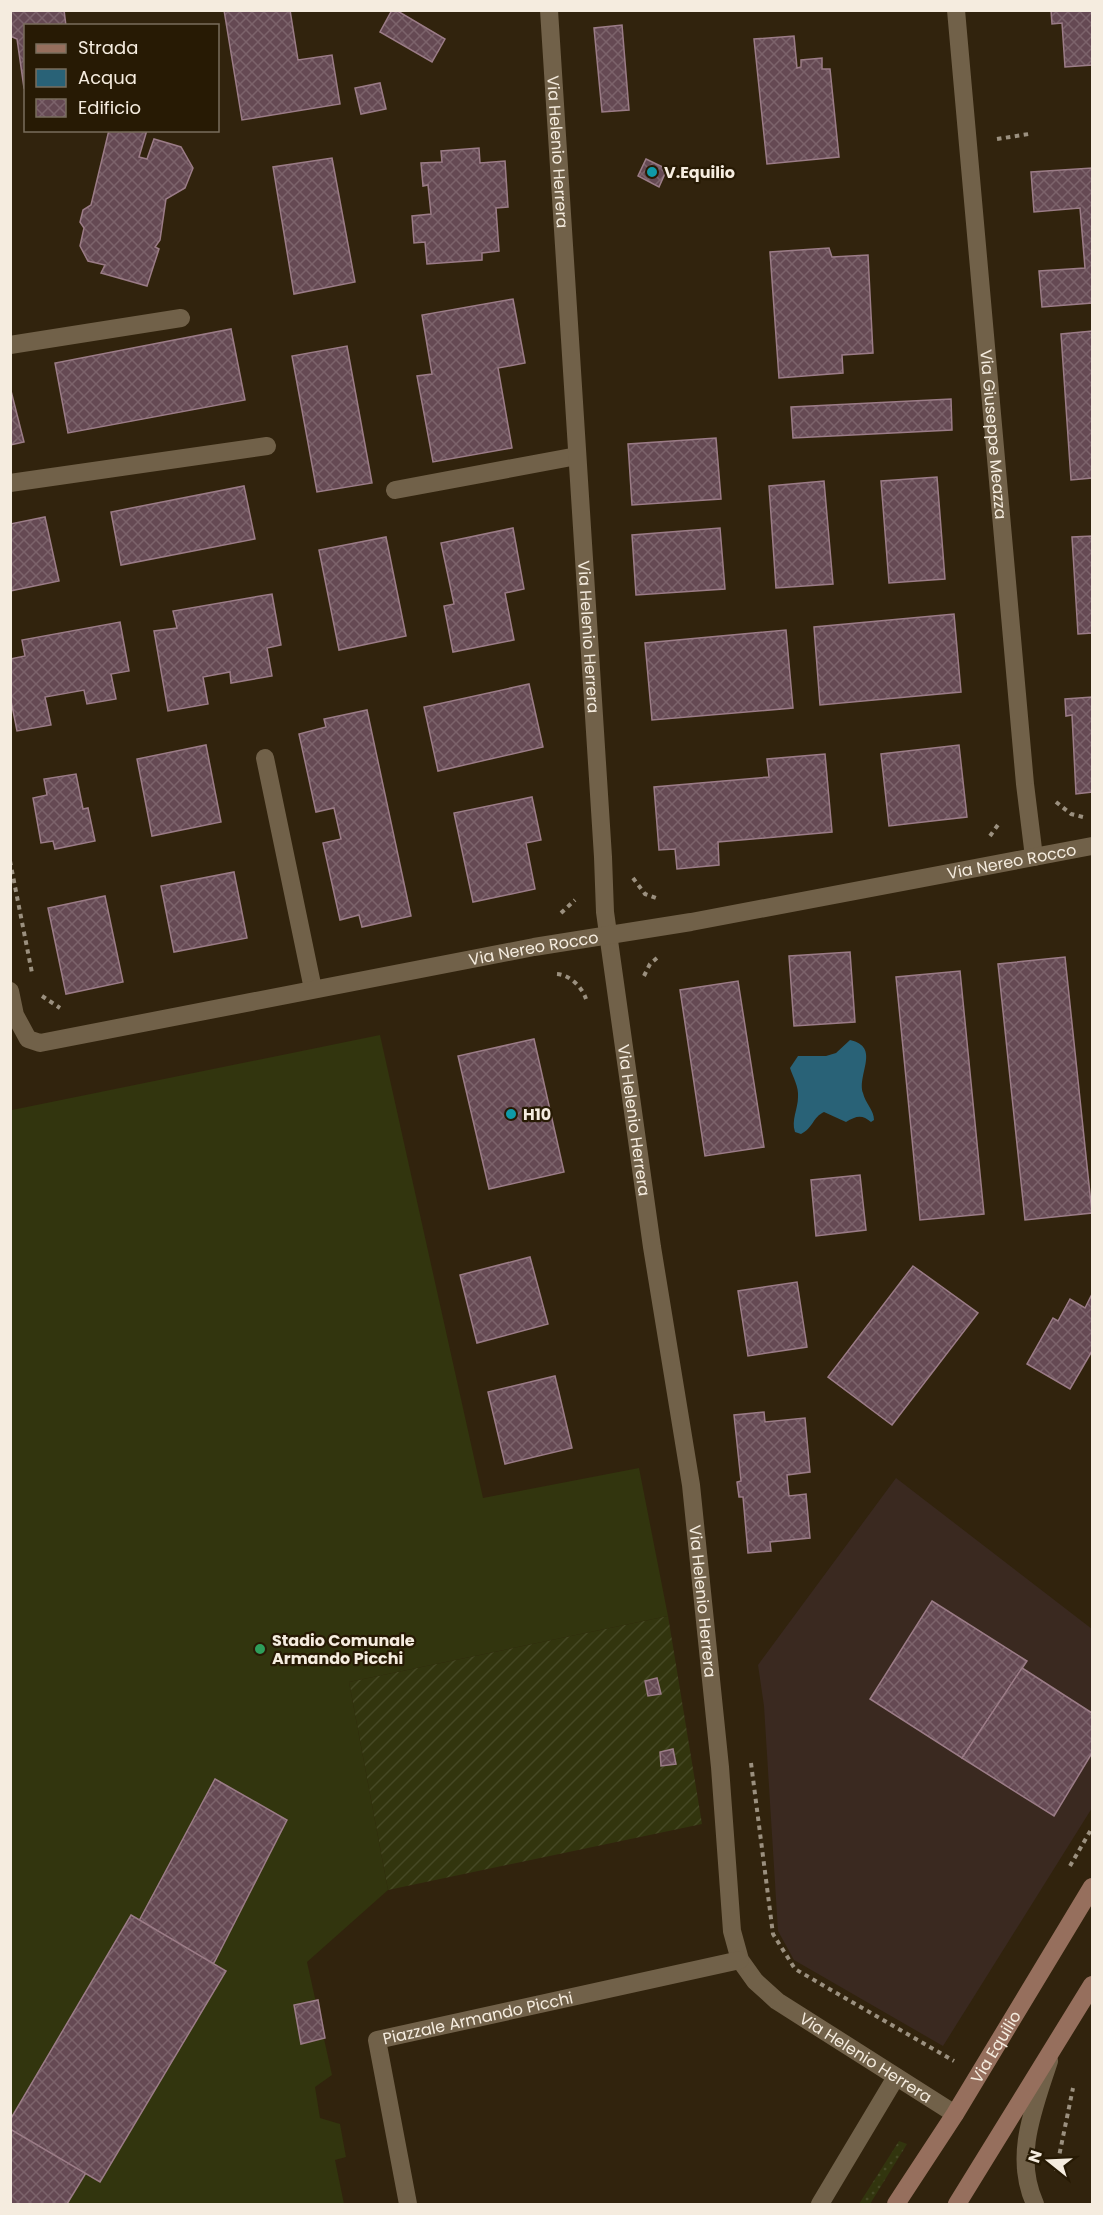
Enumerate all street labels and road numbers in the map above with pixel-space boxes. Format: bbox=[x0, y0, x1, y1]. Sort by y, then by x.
street label: Via Helenio Herrera bbox=[541, 75, 574, 229]
street label: Via Giuseppe Meazza bbox=[974, 348, 1012, 520]
street label: Via Helenio Herrera bbox=[572, 560, 605, 714]
street label: Via Nereo Rocco bbox=[945, 838, 1078, 885]
street label: Via Nereo Rocco bbox=[467, 926, 600, 971]
street label: Via Helenio Herrera bbox=[612, 1043, 656, 1198]
street label: Via Helenio Herrera bbox=[683, 1524, 722, 1679]
street label: Piazzale Armando Picchi bbox=[381, 1986, 575, 2050]
street label: Via Equilio bbox=[965, 2006, 1027, 2088]
street label: Via Helenio Herrera bbox=[795, 2007, 936, 2109]

